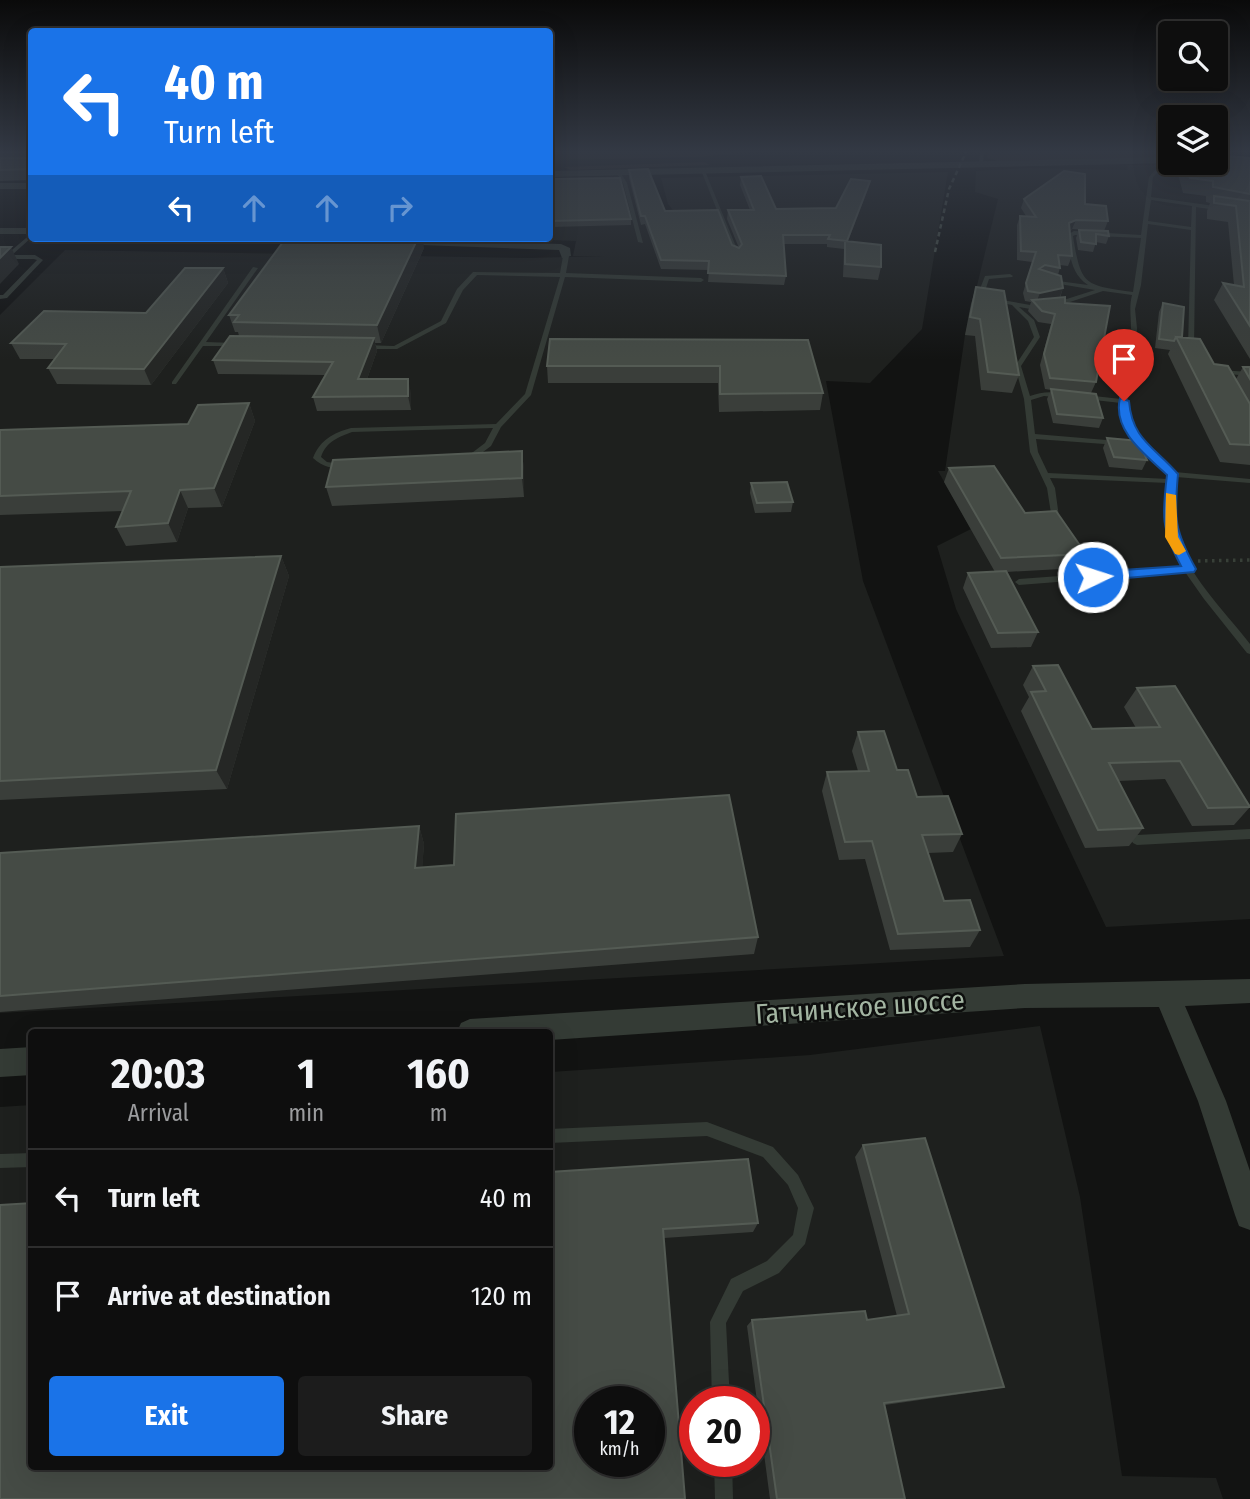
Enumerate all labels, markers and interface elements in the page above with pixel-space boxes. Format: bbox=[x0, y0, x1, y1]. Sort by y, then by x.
map controls bbox=[1158, 21, 1228, 175]
button: search bbox=[1158, 21, 1228, 91]
text: 40 m bbox=[164, 53, 264, 112]
icon: left bbox=[49, 56, 140, 147]
button: layers bbox=[1158, 105, 1228, 175]
text: Turn left bbox=[164, 113, 274, 151]
icon: left bbox=[162, 189, 200, 227]
icon: ahead bbox=[235, 189, 273, 227]
icon: ahead bbox=[308, 189, 346, 227]
icon: right bbox=[381, 189, 419, 227]
pin bbox=[1094, 329, 1154, 401]
icon: arrive bbox=[1105, 340, 1143, 378]
position arrow bbox=[1056, 540, 1130, 614]
street label: Гатчинское шоссе bbox=[754, 983, 966, 1031]
text: 20:03 bbox=[111, 1049, 205, 1099]
text: 1 bbox=[297, 1049, 315, 1099]
text: 160 bbox=[407, 1049, 470, 1099]
text: Arrival bbox=[128, 1099, 189, 1127]
text: min bbox=[289, 1099, 324, 1127]
text: m bbox=[430, 1099, 447, 1127]
icon: left bbox=[49, 1179, 87, 1217]
text: Turn left bbox=[108, 1183, 200, 1214]
text: 40 m bbox=[480, 1183, 532, 1214]
icon: arrive bbox=[49, 1277, 87, 1315]
text: Arrive at destination bbox=[108, 1281, 331, 1312]
text: 120 m bbox=[471, 1281, 532, 1312]
button: Exit bbox=[49, 1376, 284, 1456]
button: Share bbox=[298, 1376, 532, 1456]
speed limit sign: 20 bbox=[679, 1386, 770, 1477]
text: 12 bbox=[604, 1401, 635, 1443]
text: km/h bbox=[599, 1438, 640, 1460]

